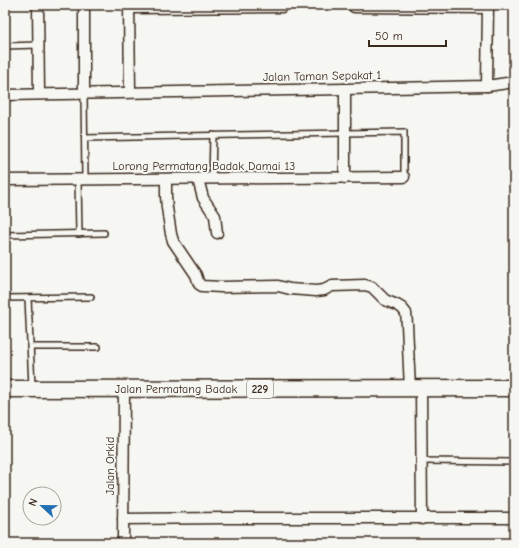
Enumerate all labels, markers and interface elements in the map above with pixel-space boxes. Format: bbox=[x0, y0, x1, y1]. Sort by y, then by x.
scale bar bbox=[369, 22, 446, 48]
text: 50 m bbox=[375, 29, 403, 43]
street label: Jalan Taman Sepakat 1 bbox=[263, 68, 382, 84]
street label: Lorong Permatang Badak Damai 13 bbox=[113, 159, 295, 173]
road number: 229 bbox=[247, 380, 273, 398]
street label: Jalan Permatang Badak bbox=[115, 382, 237, 396]
street label: Jalan Orkid bbox=[103, 437, 117, 495]
north arrow bbox=[22, 486, 62, 526]
text: N bbox=[26, 497, 41, 508]

